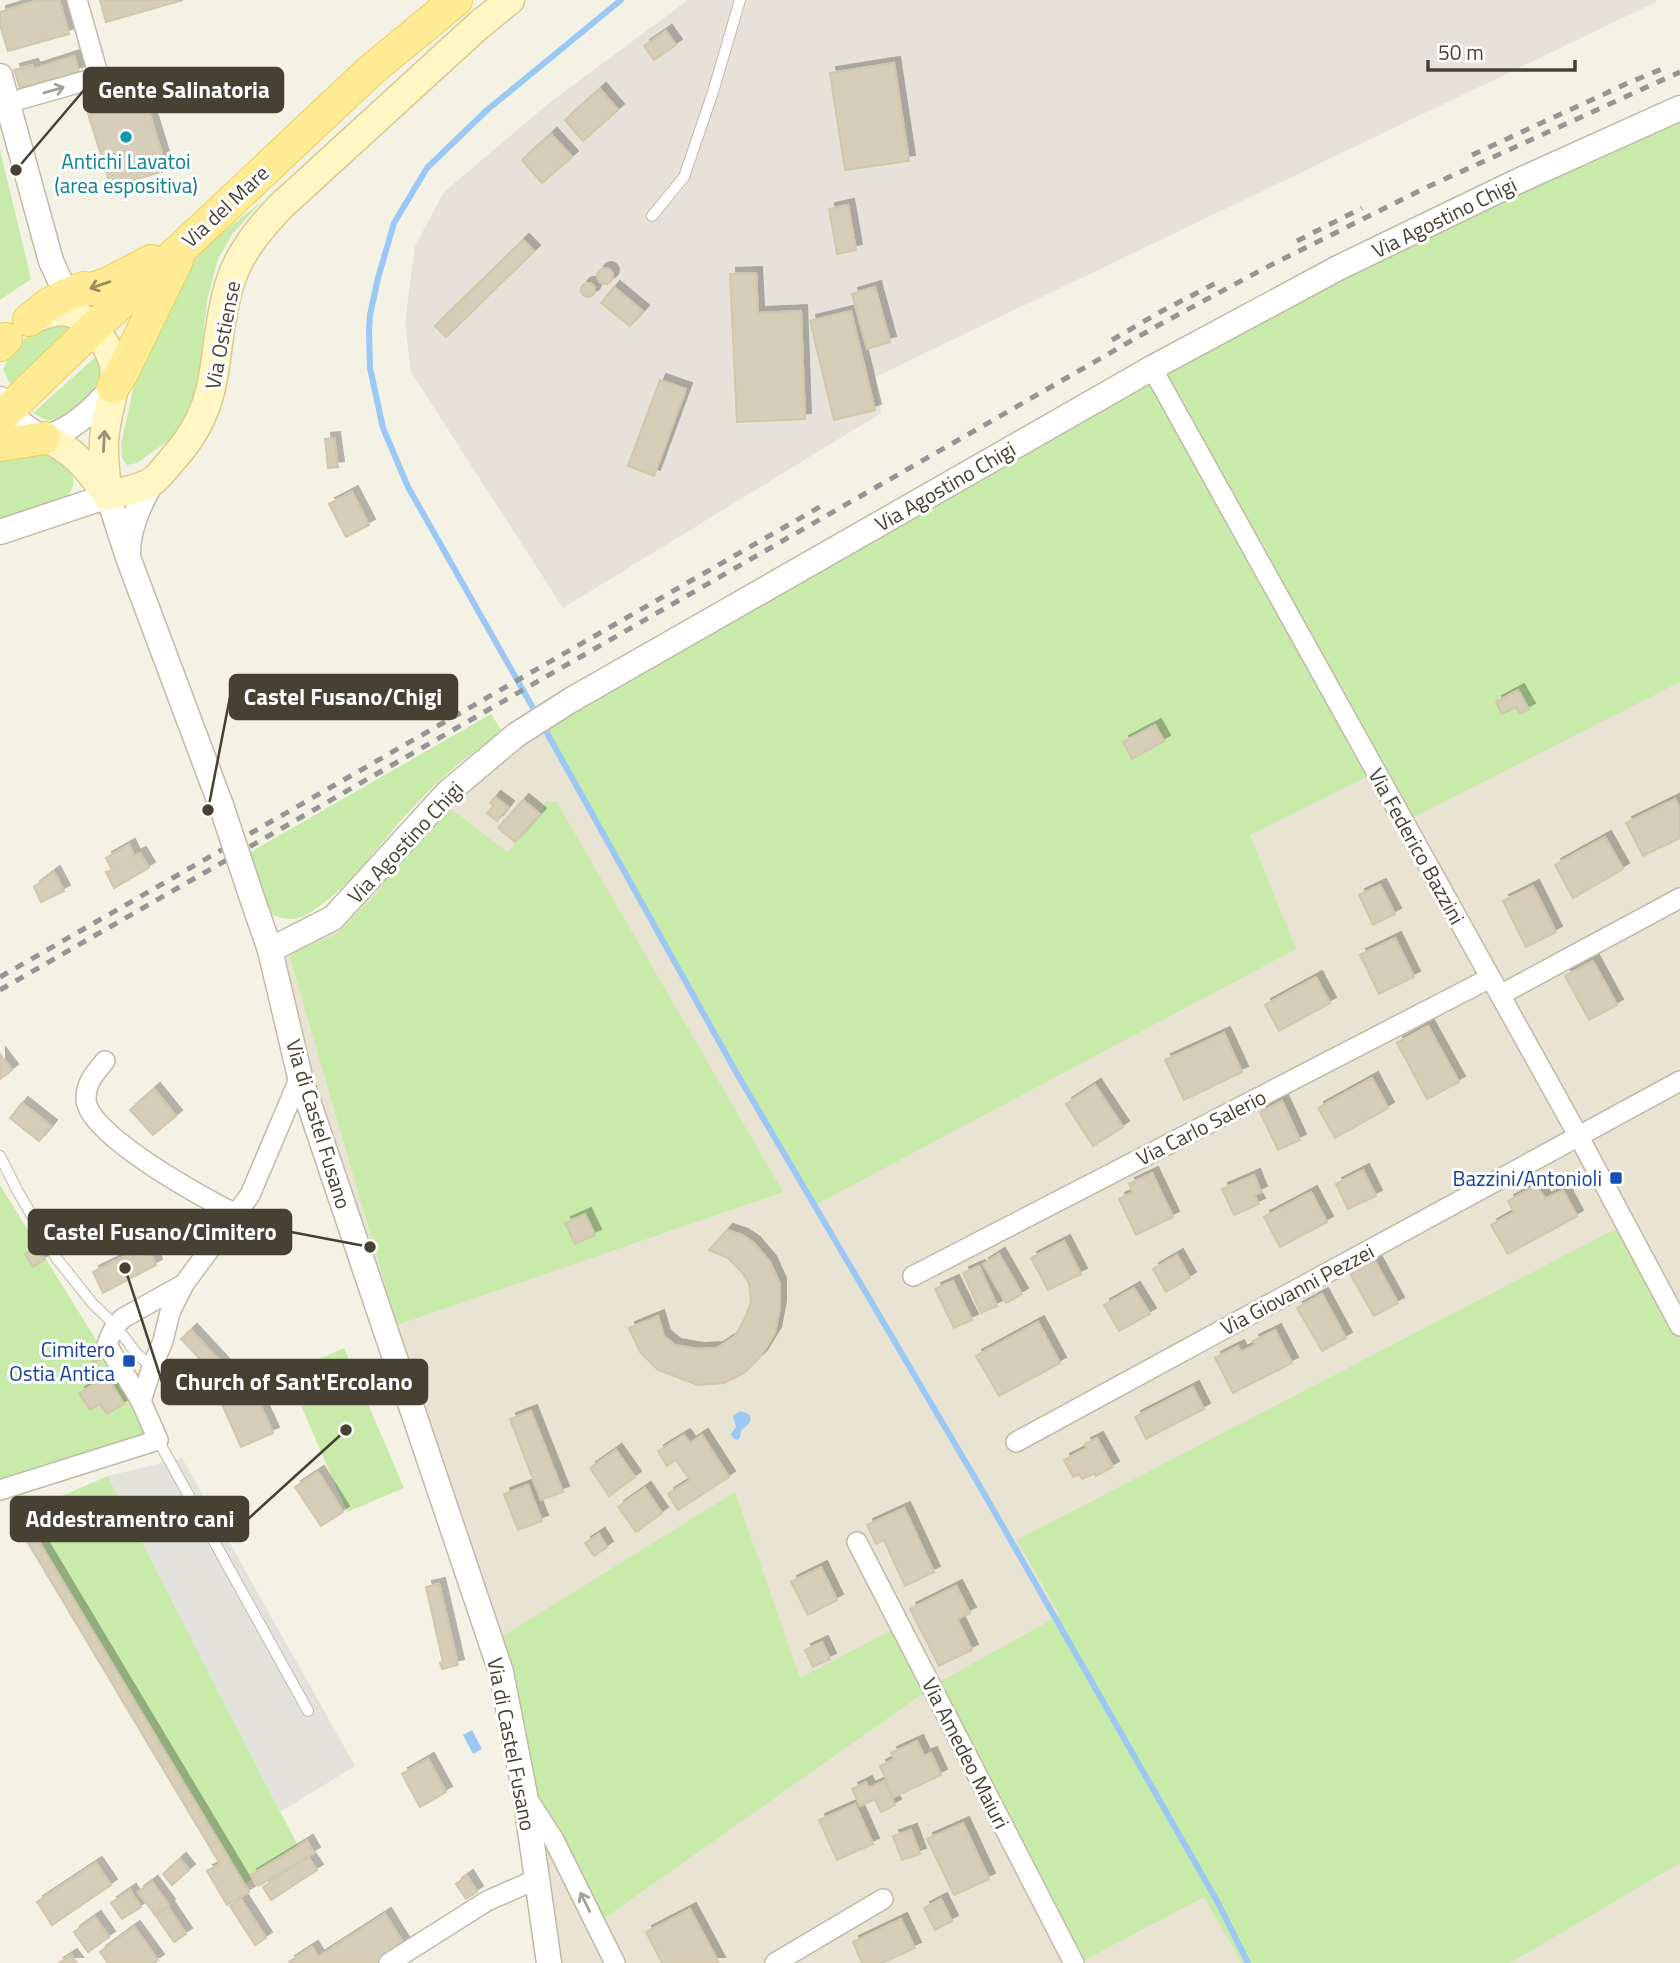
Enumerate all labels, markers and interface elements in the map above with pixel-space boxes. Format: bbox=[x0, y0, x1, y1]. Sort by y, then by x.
scale bar bbox=[1428, 28, 1575, 72]
text: 50 m bbox=[1438, 36, 1484, 68]
callout: Gente Salinatoria bbox=[84, 68, 283, 112]
text: Gente Salinatoria bbox=[98, 72, 270, 107]
one-way arrow bbox=[42, 83, 64, 96]
marker: Antichi Lavatoi (area espositiva) bbox=[118, 129, 134, 145]
place label: Antichi Lavatoi (area espositiva) bbox=[54, 145, 198, 201]
street label: Via del Mare bbox=[174, 157, 276, 255]
street label: Via Agostino Chigi bbox=[1366, 168, 1522, 266]
street label: Via Ostiense bbox=[196, 278, 248, 392]
one-way arrow bbox=[90, 280, 112, 292]
one-way arrow bbox=[98, 430, 111, 453]
street label: Via Agostino Chigi bbox=[869, 433, 1021, 539]
callout: Castel Fusano/Chigi bbox=[230, 675, 457, 719]
text: Castel Fusano/Chigi bbox=[244, 679, 442, 714]
street label: Via Federico Bazzini bbox=[1361, 762, 1473, 930]
street label: Via Agostino Chigi bbox=[340, 773, 470, 911]
street label: Via di Castel Fusano bbox=[278, 1035, 360, 1213]
street label: Via Carlo Salerio bbox=[1130, 1080, 1272, 1174]
place label: Bazzini/Antonioli bbox=[1453, 1162, 1602, 1194]
marker: Bazzini/Antonioli bbox=[1608, 1170, 1624, 1186]
callout: Castel Fusano/Cimitero bbox=[29, 1210, 291, 1254]
text: Castel Fusano/Cimitero bbox=[43, 1214, 277, 1249]
street label: Via Giovanni Pezzei bbox=[1214, 1235, 1380, 1343]
place label: Cimitero Ostia Antica bbox=[9, 1333, 115, 1389]
marker: Cimitero Ostia Antica bbox=[121, 1353, 137, 1369]
callout: Church of Sant'Ercolano bbox=[162, 1360, 427, 1404]
text: Church of Sant'Ercolano bbox=[175, 1364, 413, 1399]
callout: Addestramentro cani bbox=[11, 1497, 248, 1541]
text: Addestramentro cani bbox=[26, 1501, 234, 1536]
street label: Via di Castel Fusano bbox=[480, 1655, 544, 1833]
street label: Via Amedeo Maiuri bbox=[914, 1672, 1018, 1834]
one-way arrow bbox=[578, 1892, 591, 1913]

